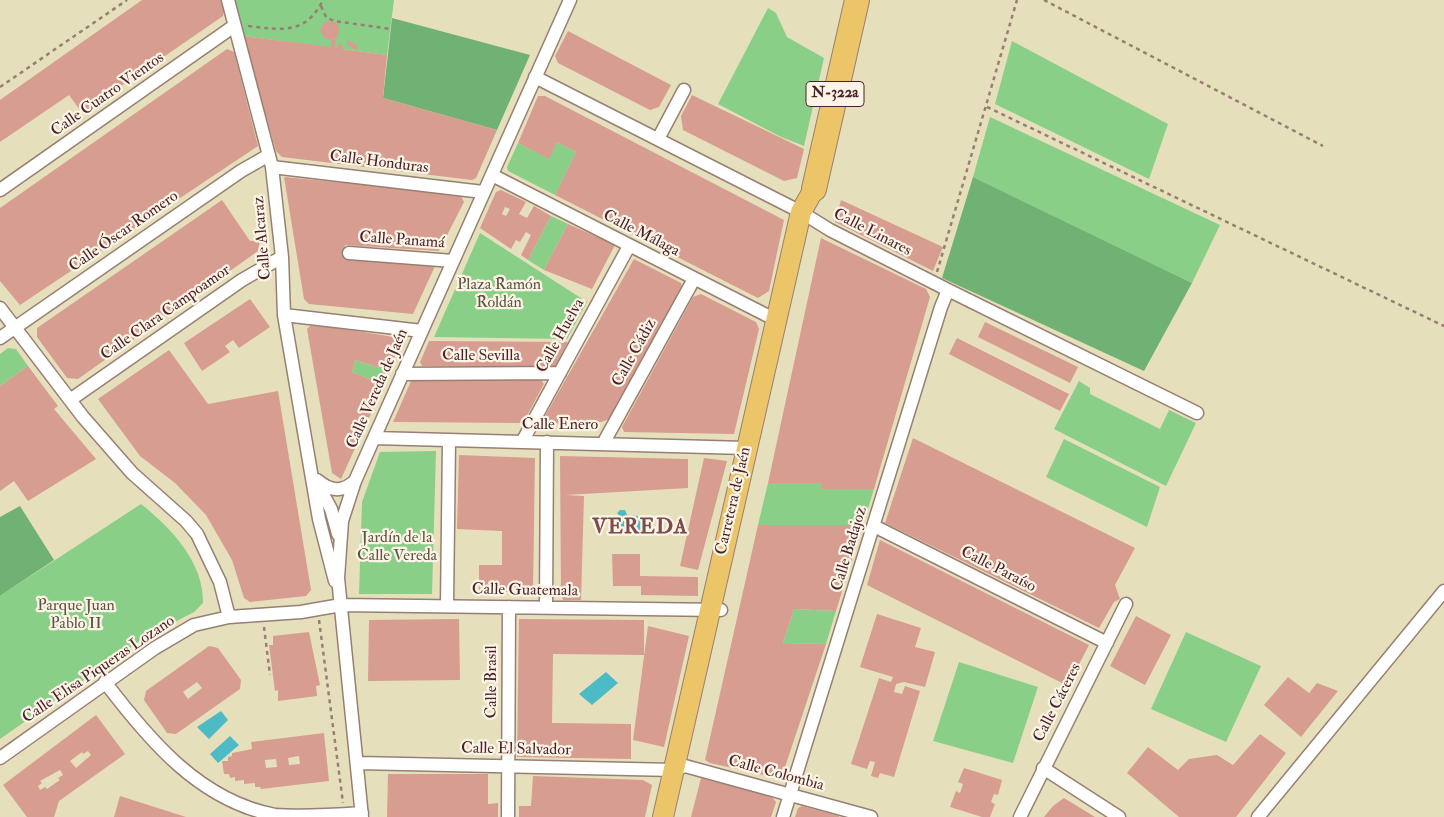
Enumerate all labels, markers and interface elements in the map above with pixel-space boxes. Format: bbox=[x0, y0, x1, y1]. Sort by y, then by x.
street label: Calle Cuatro Vientos bbox=[48, 49, 168, 141]
road number: N-322a bbox=[806, 82, 864, 106]
street label: Calle Honduras bbox=[328, 147, 430, 179]
street label: Calle Óscar Romero bbox=[66, 187, 182, 277]
street label: Calle Alcaraz bbox=[250, 195, 276, 281]
street label: Calle Linares bbox=[830, 205, 914, 261]
street label: Calle Málaga bbox=[599, 206, 683, 262]
street label: Calle Panamá bbox=[359, 228, 445, 254]
street label: Calle Clara Campoamor bbox=[98, 261, 234, 365]
park label: Plaza Ramón Roldán bbox=[457, 276, 541, 314]
street label: Calle Huelva bbox=[533, 296, 589, 376]
street label: Calle Cádiz bbox=[609, 316, 661, 390]
street label: Calle Vereda de Jaén bbox=[343, 326, 413, 452]
street label: Calle Sevilla bbox=[442, 347, 520, 367]
street label: Calle Enero bbox=[522, 416, 598, 436]
street label: Carretera de Jaén bbox=[712, 445, 756, 557]
street label: Calle Badajoz bbox=[828, 505, 872, 593]
district label: VEREDA bbox=[591, 515, 689, 541]
park label: Jardín de la Calle Vereda bbox=[357, 529, 437, 567]
street label: Calle Paraíso bbox=[957, 543, 1039, 597]
street label: Calle Guatemala bbox=[472, 580, 578, 602]
park label: Parque Juan Pablo II bbox=[37, 597, 115, 635]
street label: Calle Elisa Piqueras Lozano bbox=[19, 612, 179, 728]
street label: Calle Brasil bbox=[483, 645, 503, 719]
street label: Calle Cáceres bbox=[1030, 660, 1086, 746]
street label: Calle El Salvador bbox=[461, 739, 571, 761]
street label: Calle Colombia bbox=[726, 752, 826, 796]

